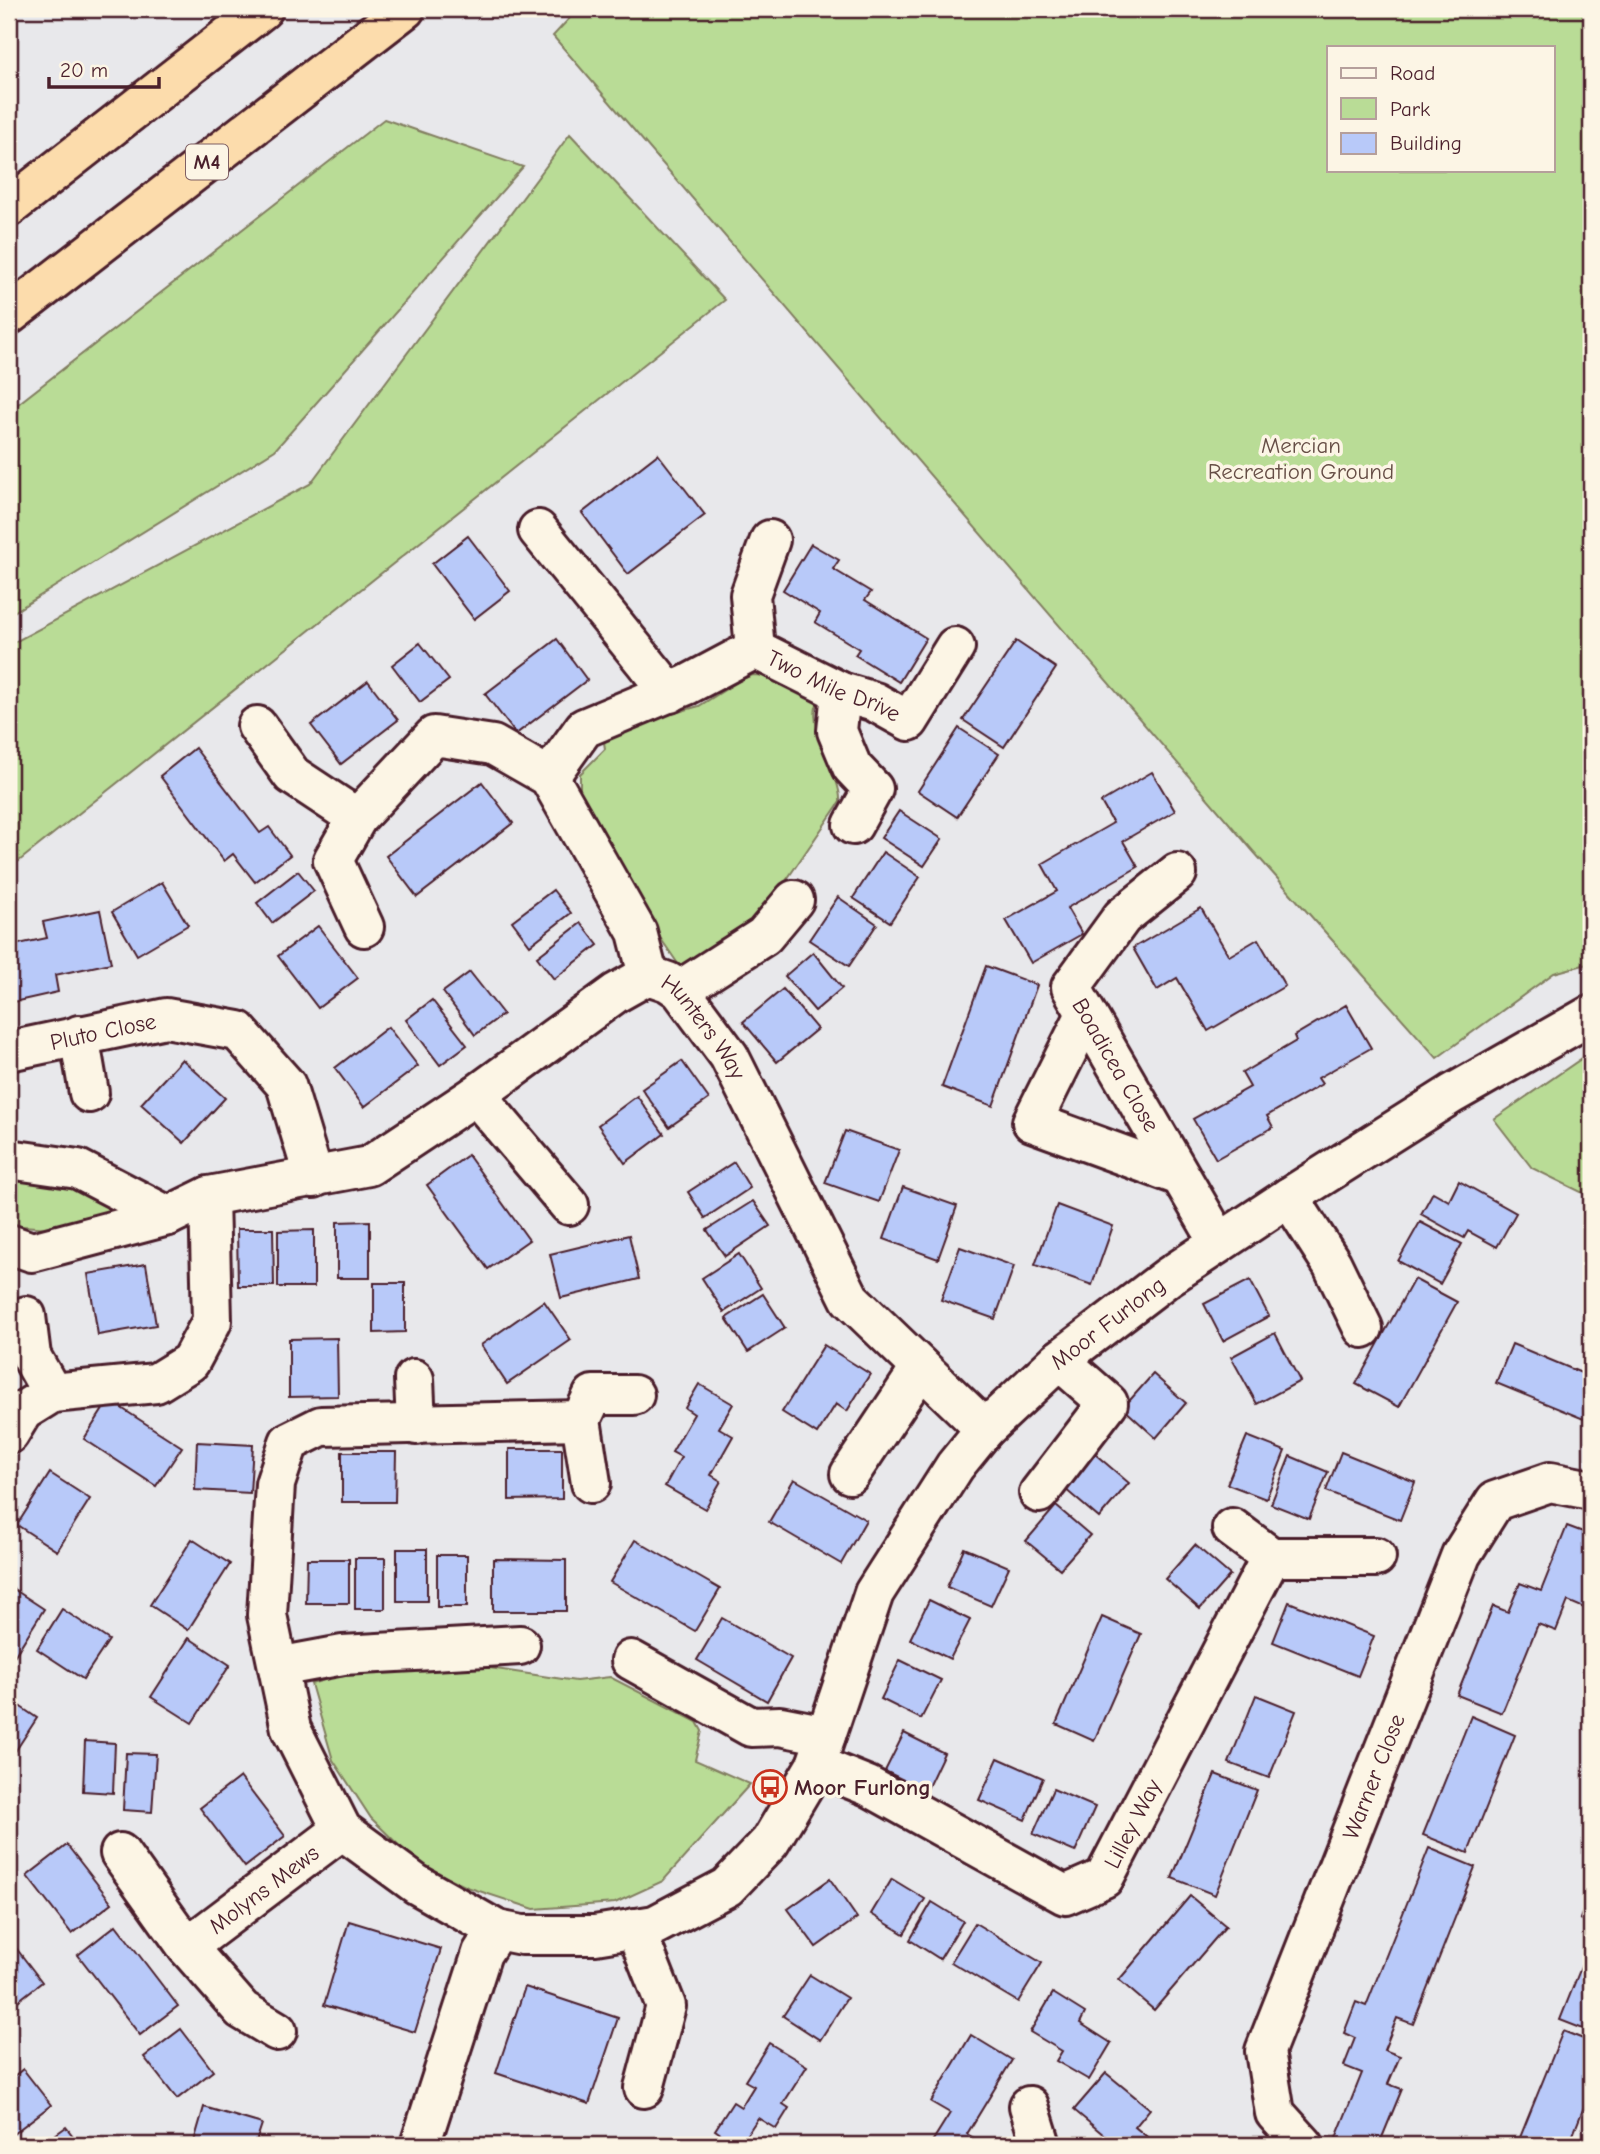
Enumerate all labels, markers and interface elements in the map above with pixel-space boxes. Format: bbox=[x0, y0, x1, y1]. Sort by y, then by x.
scale bar bbox=[49, 46, 159, 90]
legend bbox=[1327, 46, 1554, 172]
text: 20 m bbox=[60, 58, 108, 82]
text: Road bbox=[1390, 61, 1435, 85]
text: Park bbox=[1390, 97, 1430, 121]
text: Building bbox=[1390, 131, 1462, 155]
road number: M4 bbox=[186, 144, 228, 180]
park label: Mercian Recreation Ground bbox=[1208, 432, 1394, 485]
street label: Two Mile Drive bbox=[763, 644, 905, 728]
street label: Hunters Way bbox=[656, 969, 752, 1085]
street label: Boadicea Close bbox=[1066, 993, 1165, 1137]
street label: Pluto Close bbox=[48, 1007, 159, 1056]
street label: Moor Furlong bbox=[1045, 1271, 1171, 1376]
street label: Warner Close bbox=[1337, 1710, 1411, 1843]
bus stop icon: Moor Furlong bbox=[751, 1768, 789, 1806]
place label: Moor Furlong bbox=[794, 1774, 931, 1801]
street label: Lilley Way bbox=[1098, 1774, 1167, 1873]
street label: Molyns Mews bbox=[204, 1839, 324, 1940]

